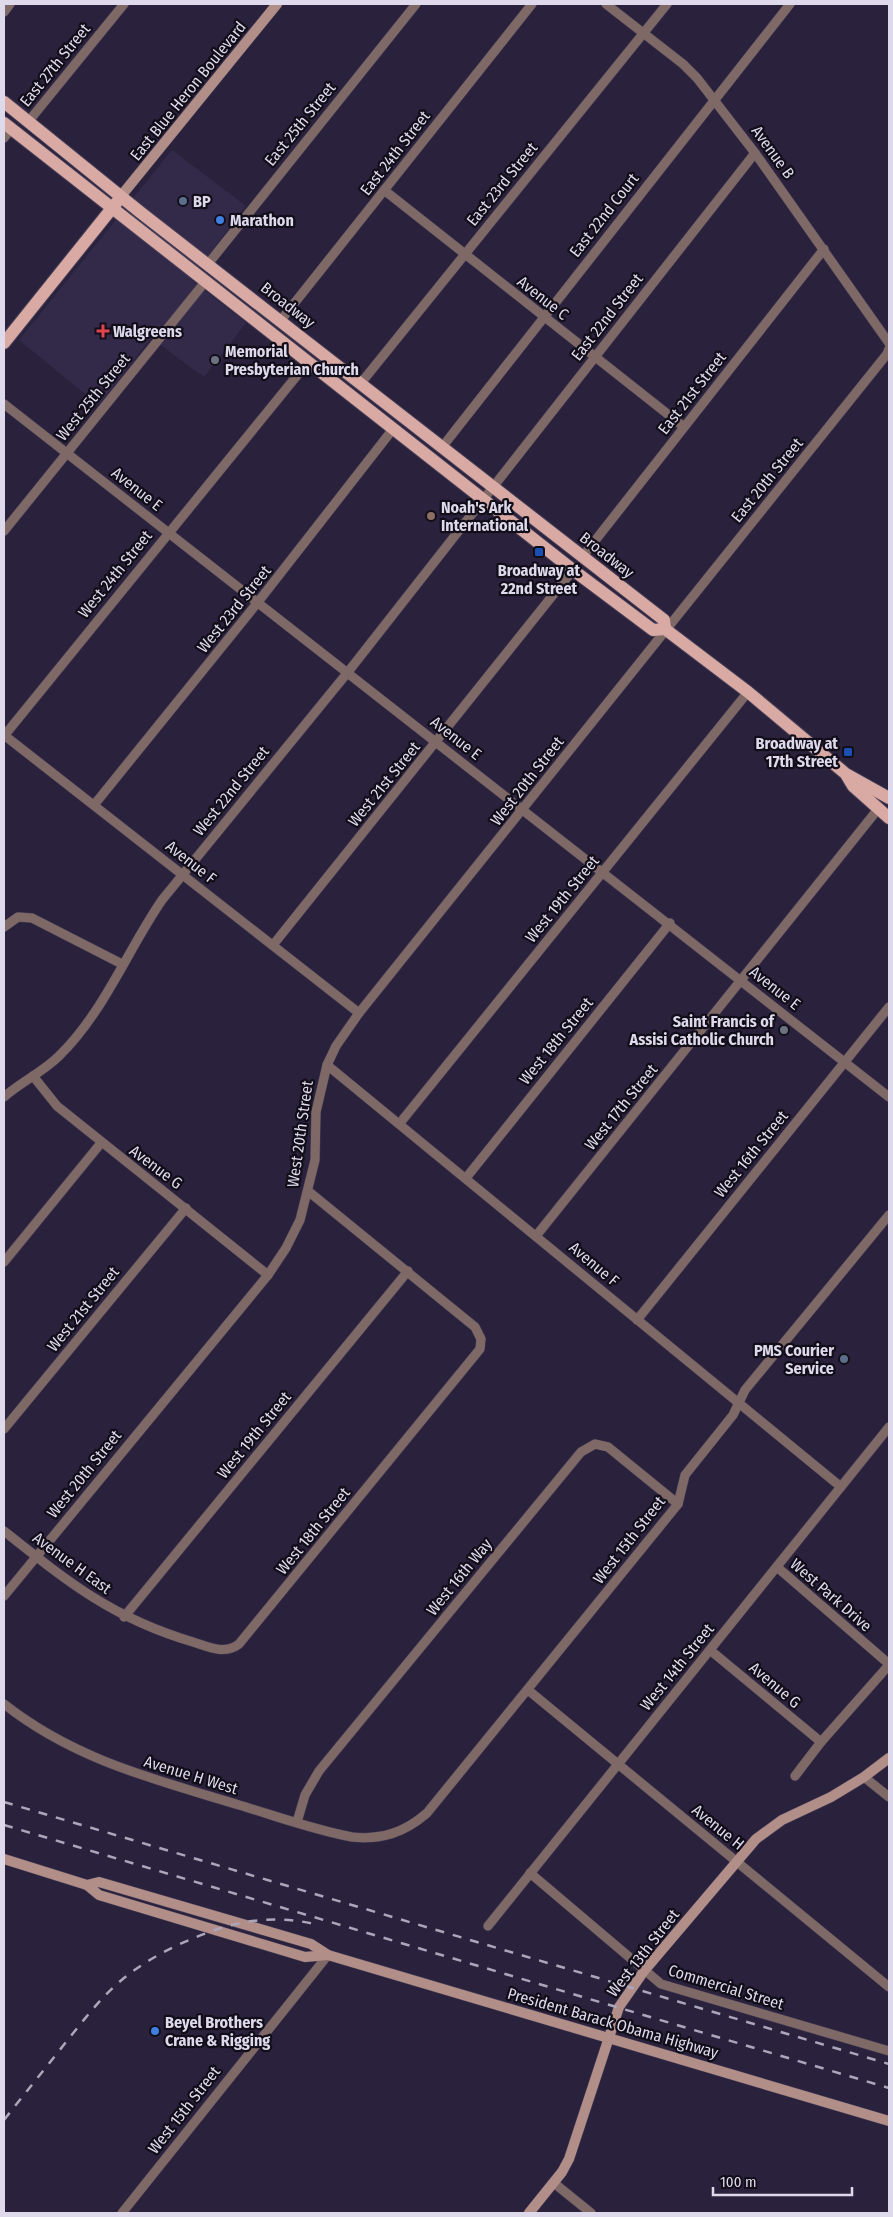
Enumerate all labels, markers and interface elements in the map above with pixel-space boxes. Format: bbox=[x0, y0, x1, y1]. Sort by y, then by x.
street label: East Blue Heron Boulevard bbox=[126, 18, 250, 164]
street label: East 27th Street bbox=[16, 19, 95, 110]
street label: East 25th Street bbox=[261, 78, 340, 170]
street label: East 24th Street bbox=[356, 106, 434, 199]
street label: Avenue B bbox=[748, 122, 799, 182]
street label: East 23rd Street bbox=[463, 138, 542, 230]
street label: East 22nd Court bbox=[565, 169, 643, 261]
place label: BP bbox=[193, 192, 211, 211]
marker: BP bbox=[177, 195, 189, 207]
place label: Marathon bbox=[230, 211, 294, 230]
marker: Marathon bbox=[214, 214, 226, 226]
street label: East 22nd Street bbox=[567, 269, 647, 364]
street label: Avenue C bbox=[514, 272, 572, 324]
street label: Broadway bbox=[257, 278, 320, 333]
place label: Walgreens bbox=[113, 322, 182, 341]
marker: Walgreens bbox=[97, 325, 109, 337]
place label: Memorial Presbyterian Church bbox=[225, 342, 359, 379]
street label: East 21st Street bbox=[654, 348, 730, 438]
street label: West 25th Street bbox=[52, 349, 134, 444]
marker: Memorial Presbyterian Church bbox=[209, 354, 221, 366]
street label: East 20th Street bbox=[727, 433, 807, 526]
street label: Avenue E bbox=[108, 463, 166, 515]
place label: Noah's Ark International bbox=[441, 498, 529, 535]
marker: Noah's Ark International bbox=[425, 510, 437, 522]
street label: West 24th Street bbox=[74, 526, 156, 621]
street label: Broadway bbox=[576, 528, 639, 583]
marker: Broadway at 22nd Street bbox=[533, 546, 545, 558]
street label: West 23rd Street bbox=[193, 561, 275, 656]
place label: Broadway at 22nd Street bbox=[498, 561, 581, 598]
street label: Avenue E bbox=[427, 712, 485, 764]
street label: West 20th Street bbox=[486, 732, 568, 829]
place label: Broadway at 17th Street bbox=[756, 734, 838, 771]
street label: West 21st Street bbox=[344, 737, 424, 830]
street label: West 22nd Street bbox=[189, 742, 273, 840]
marker: Broadway at 17th Street bbox=[842, 746, 854, 758]
street label: Avenue F bbox=[162, 836, 220, 888]
street label: West 19th Street bbox=[521, 851, 603, 946]
street label: Avenue E bbox=[746, 962, 804, 1014]
street label: West 18th Street bbox=[515, 993, 597, 1088]
place label: Saint Francis of Assisi Catholic Church bbox=[629, 1012, 776, 1049]
marker: Saint Francis of Assisi Catholic Church bbox=[778, 1024, 790, 1036]
street label: West 17th Street bbox=[581, 1060, 662, 1154]
street label: West 20th Street bbox=[283, 1079, 317, 1189]
street label: West 16th Street bbox=[710, 1106, 792, 1201]
street label: Avenue G bbox=[126, 1141, 186, 1193]
street label: Avenue F bbox=[565, 1238, 623, 1290]
street label: West 21st Street bbox=[43, 1262, 123, 1355]
place label: PMS Courier Service bbox=[754, 1341, 834, 1378]
marker: PMS Courier Service bbox=[838, 1353, 850, 1365]
street label: West 19th Street bbox=[213, 1387, 295, 1482]
street label: West 20th Street bbox=[43, 1426, 126, 1522]
street label: West 18th Street bbox=[272, 1483, 354, 1578]
street label: West 15th Street bbox=[589, 1492, 670, 1588]
street label: Avenue H East bbox=[29, 1528, 116, 1598]
street label: West 16th Way bbox=[422, 1534, 496, 1619]
street label: West Park Drive bbox=[786, 1554, 876, 1636]
street label: West 14th Street bbox=[636, 1619, 718, 1714]
street label: Avenue G bbox=[746, 1658, 804, 1712]
street label: Avenue H West bbox=[142, 1752, 241, 1799]
street label: Avenue H bbox=[688, 1800, 748, 1854]
street label: West 13th Street bbox=[603, 1905, 684, 2001]
street label: Commercial Street bbox=[666, 1960, 787, 2014]
street label: President Barack Obama Highway bbox=[505, 1984, 721, 2062]
place label: Beyel Brothers Crane & Rigging bbox=[165, 2013, 270, 2050]
marker: Beyel Brothers Crane & Rigging bbox=[149, 2025, 161, 2037]
street label: West 15th Street bbox=[144, 2062, 225, 2158]
scale bar bbox=[713, 2164, 852, 2196]
text: 100 m bbox=[720, 2173, 757, 2191]

